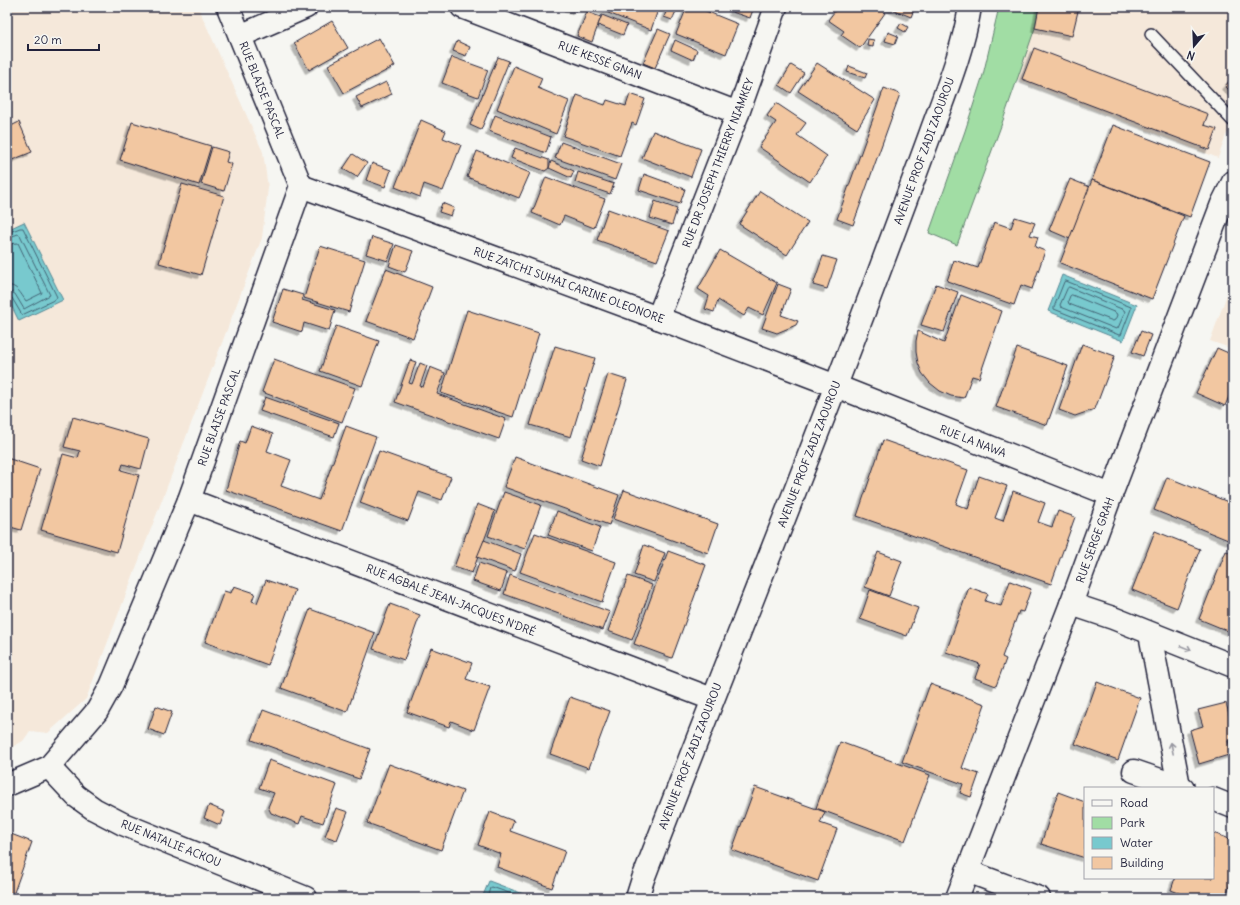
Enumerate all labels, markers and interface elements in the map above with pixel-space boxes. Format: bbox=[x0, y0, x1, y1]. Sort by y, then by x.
scale bar bbox=[28, 26, 99, 52]
north arrow bbox=[1174, 26, 1214, 66]
text: 20 m bbox=[34, 32, 62, 47]
street label: RUE KESSÉ GNAN bbox=[556, 37, 644, 82]
street label: RUE BLAISE PASCAL bbox=[236, 39, 288, 141]
text: N bbox=[1185, 48, 1197, 63]
street label: AVENUE PROF ZADI ZAOUROU bbox=[891, 75, 957, 227]
street label: RUE DR JOSEPH THIERRY NIAMKEY bbox=[679, 76, 757, 250]
street label: RUE ZATCHI SUHAI CARINE OLEONORE bbox=[472, 244, 666, 326]
street label: RUE BLAISE PASCAL bbox=[195, 366, 243, 468]
street label: AVENUE PROF ZADI ZAOUROU bbox=[775, 379, 843, 529]
street label: RUE LA NAWA bbox=[938, 422, 1008, 460]
street label: RUE SERGE GRAH bbox=[1073, 495, 1117, 585]
street label: RUE AGBALÉ JEAN-JACQUES N'DRÉ bbox=[364, 560, 538, 639]
one-way arrow bbox=[1180, 645, 1192, 652]
street label: AVENUE PROF ZADI ZAOUROU bbox=[656, 681, 724, 831]
one-way arrow bbox=[1167, 742, 1175, 755]
legend bbox=[1084, 787, 1214, 879]
text: Road bbox=[1120, 795, 1148, 810]
text: Park bbox=[1120, 815, 1145, 830]
street label: RUE NATALIE ACKOU bbox=[119, 816, 223, 870]
text: Water bbox=[1120, 835, 1153, 850]
text: Building bbox=[1120, 855, 1164, 870]

